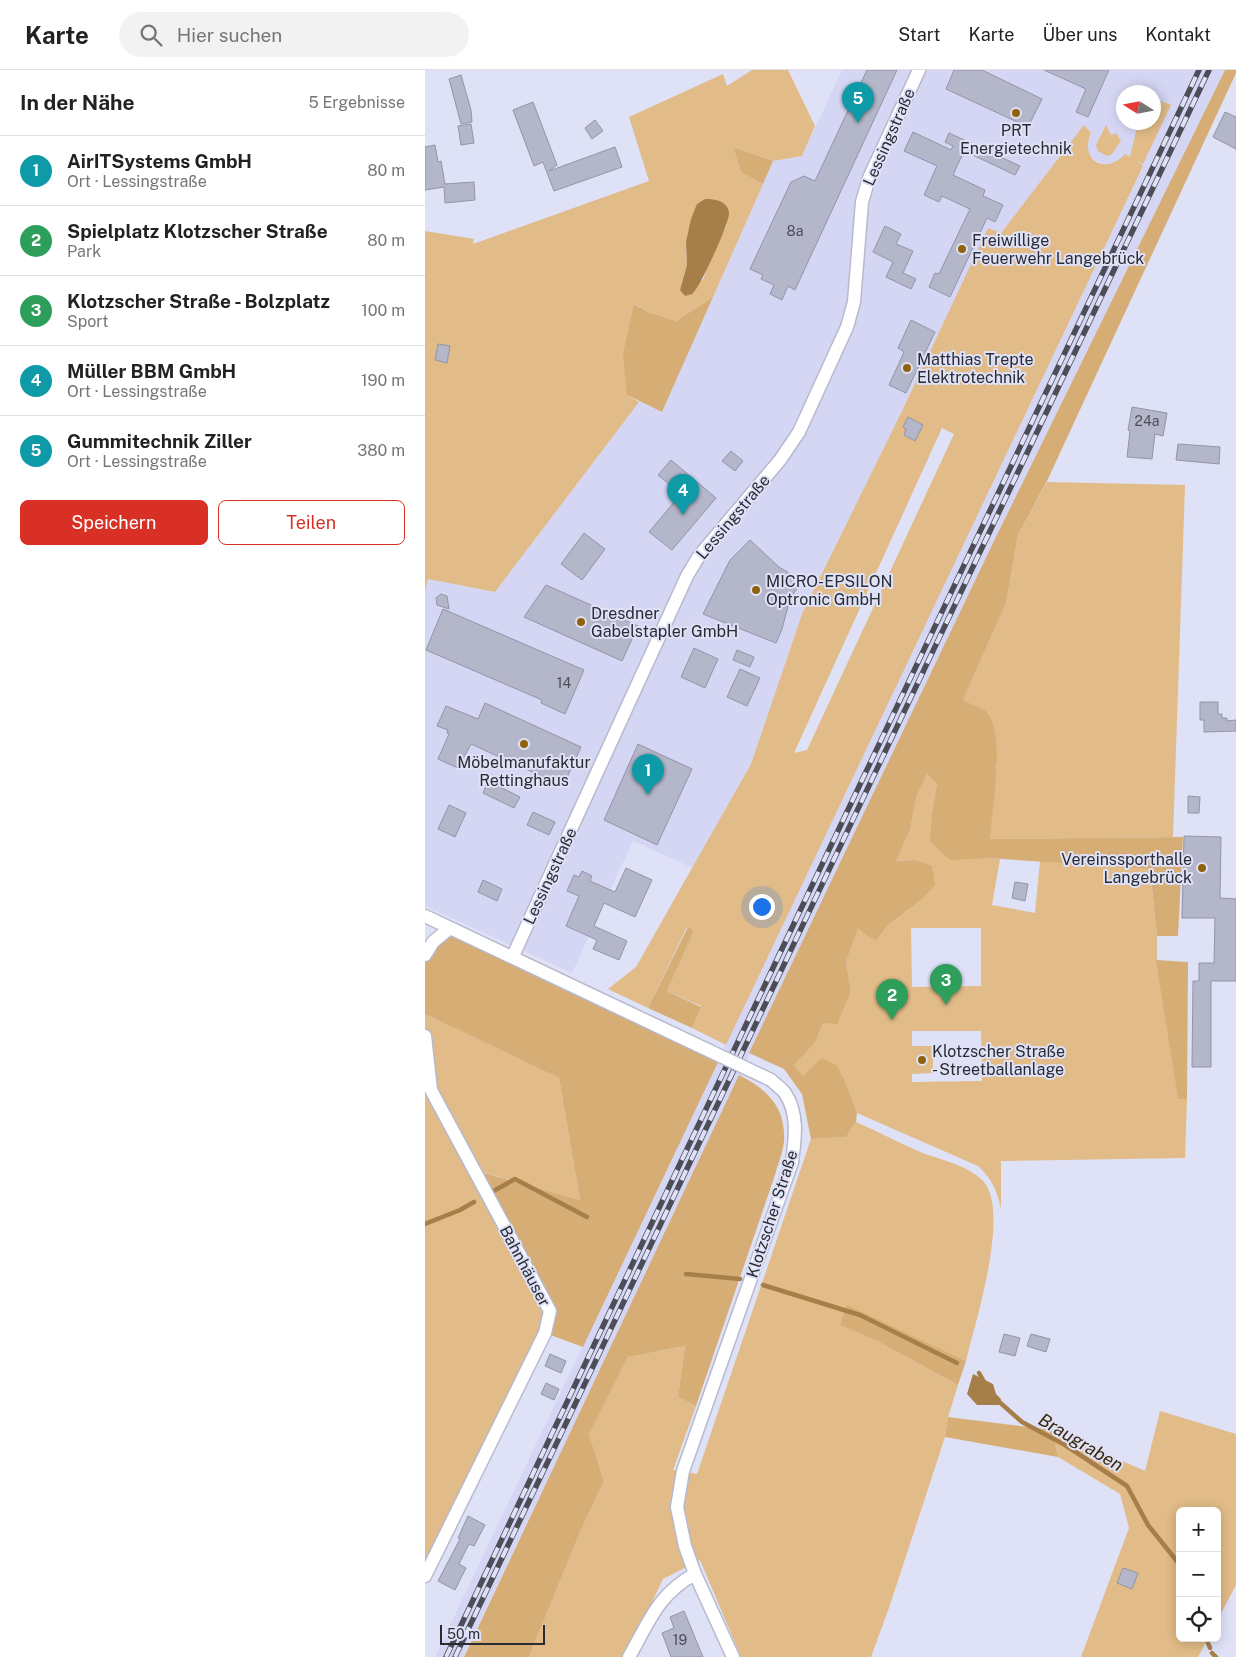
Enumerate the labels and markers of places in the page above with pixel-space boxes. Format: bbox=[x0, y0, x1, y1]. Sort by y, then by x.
pin: 5 bbox=[842, 82, 874, 123]
marker: PRT Energietechnik bbox=[1010, 107, 1022, 119]
place label: PRT Energietechnik bbox=[960, 121, 1072, 158]
place label: Freiwillige Feuerwehr Langebrück bbox=[972, 231, 1144, 268]
marker: Freiwillige Feuerwehr Langebrück bbox=[956, 243, 968, 255]
place label: Matthias Trepte Elektrotechnik bbox=[917, 350, 1034, 387]
marker: Matthias Trepte Elektrotechnik bbox=[901, 362, 913, 374]
pin: 4 bbox=[667, 474, 699, 515]
place label: MICRO-EPSILON Optronic GmbH bbox=[766, 572, 892, 609]
marker: MICRO-EPSILON Optronic GmbH bbox=[750, 584, 762, 596]
place label: Dresdner Gabelstapler GmbH bbox=[591, 604, 738, 641]
marker: Dresdner Gabelstapler GmbH bbox=[575, 616, 587, 628]
marker: Möbelmanufaktur Rettinghaus bbox=[518, 738, 530, 750]
place label: Möbelmanufaktur Rettinghaus bbox=[457, 753, 591, 790]
pin: 1 bbox=[632, 754, 664, 795]
place label: Vereinssporthalle Langebrück bbox=[1061, 850, 1192, 887]
marker: Vereinssporthalle Langebrück bbox=[1196, 862, 1208, 874]
pin: 3 bbox=[930, 964, 962, 1005]
pin: 2 bbox=[876, 979, 908, 1020]
place label: Klotzscher Straße - Streetballanlage bbox=[932, 1042, 1065, 1079]
marker: Klotzscher Straße - Streetballanlage bbox=[916, 1054, 928, 1066]

